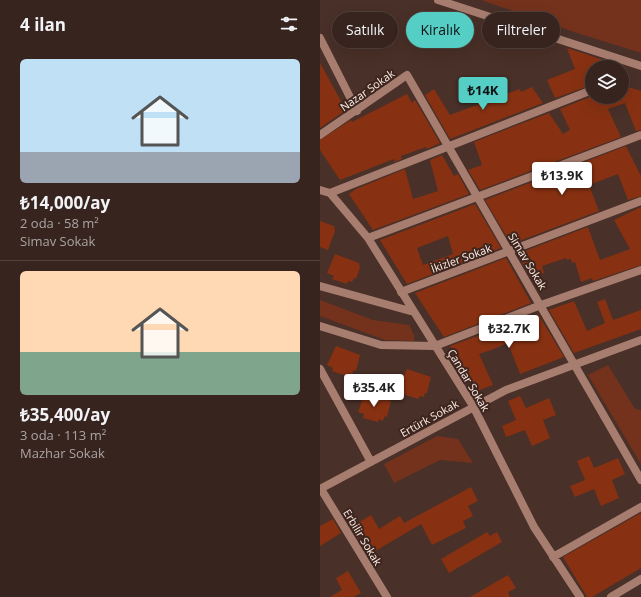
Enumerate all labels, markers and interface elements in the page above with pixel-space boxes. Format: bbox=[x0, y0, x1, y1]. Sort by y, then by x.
chip: Satılık bbox=[332, 12, 398, 48]
chip: Kiralık bbox=[406, 12, 474, 48]
chip: Filtreler bbox=[482, 12, 560, 48]
text: 4 ilan bbox=[20, 13, 66, 36]
icon: filters bbox=[278, 13, 300, 35]
map controls bbox=[585, 60, 629, 104]
button: layers bbox=[585, 60, 629, 104]
street label: Nazar Sokak bbox=[337, 66, 397, 114]
pin: ₺14K bbox=[459, 77, 507, 111]
text: ₺14K bbox=[468, 81, 498, 99]
icon: home bbox=[124, 85, 196, 157]
pin: ₺13.9K bbox=[529, 162, 595, 196]
text: ₺13.9K bbox=[541, 166, 583, 184]
text: ₺14,000/ay bbox=[20, 191, 110, 214]
text: 2 oda · 58 m² bbox=[20, 214, 99, 232]
street label: Simav Sokak bbox=[505, 230, 551, 292]
text: Simav Sokak bbox=[20, 232, 95, 250]
street label: İkizler Sokak bbox=[429, 240, 494, 276]
icon: home bbox=[124, 297, 196, 369]
pin: ₺32.7K bbox=[476, 315, 542, 349]
text: ₺32.7K bbox=[488, 319, 530, 337]
street label: Çandar Sokak bbox=[444, 346, 494, 414]
pin: ₺35.4K bbox=[341, 374, 407, 408]
text: ₺35.4K bbox=[353, 378, 395, 396]
street label: Ertürk Sokak bbox=[397, 396, 461, 440]
text: ₺35,400/ay bbox=[20, 403, 110, 426]
text: 3 oda · 113 m² bbox=[20, 426, 106, 444]
text: Mazhar Sokak bbox=[20, 444, 105, 462]
street label: Erbilir Sokak bbox=[340, 506, 386, 568]

